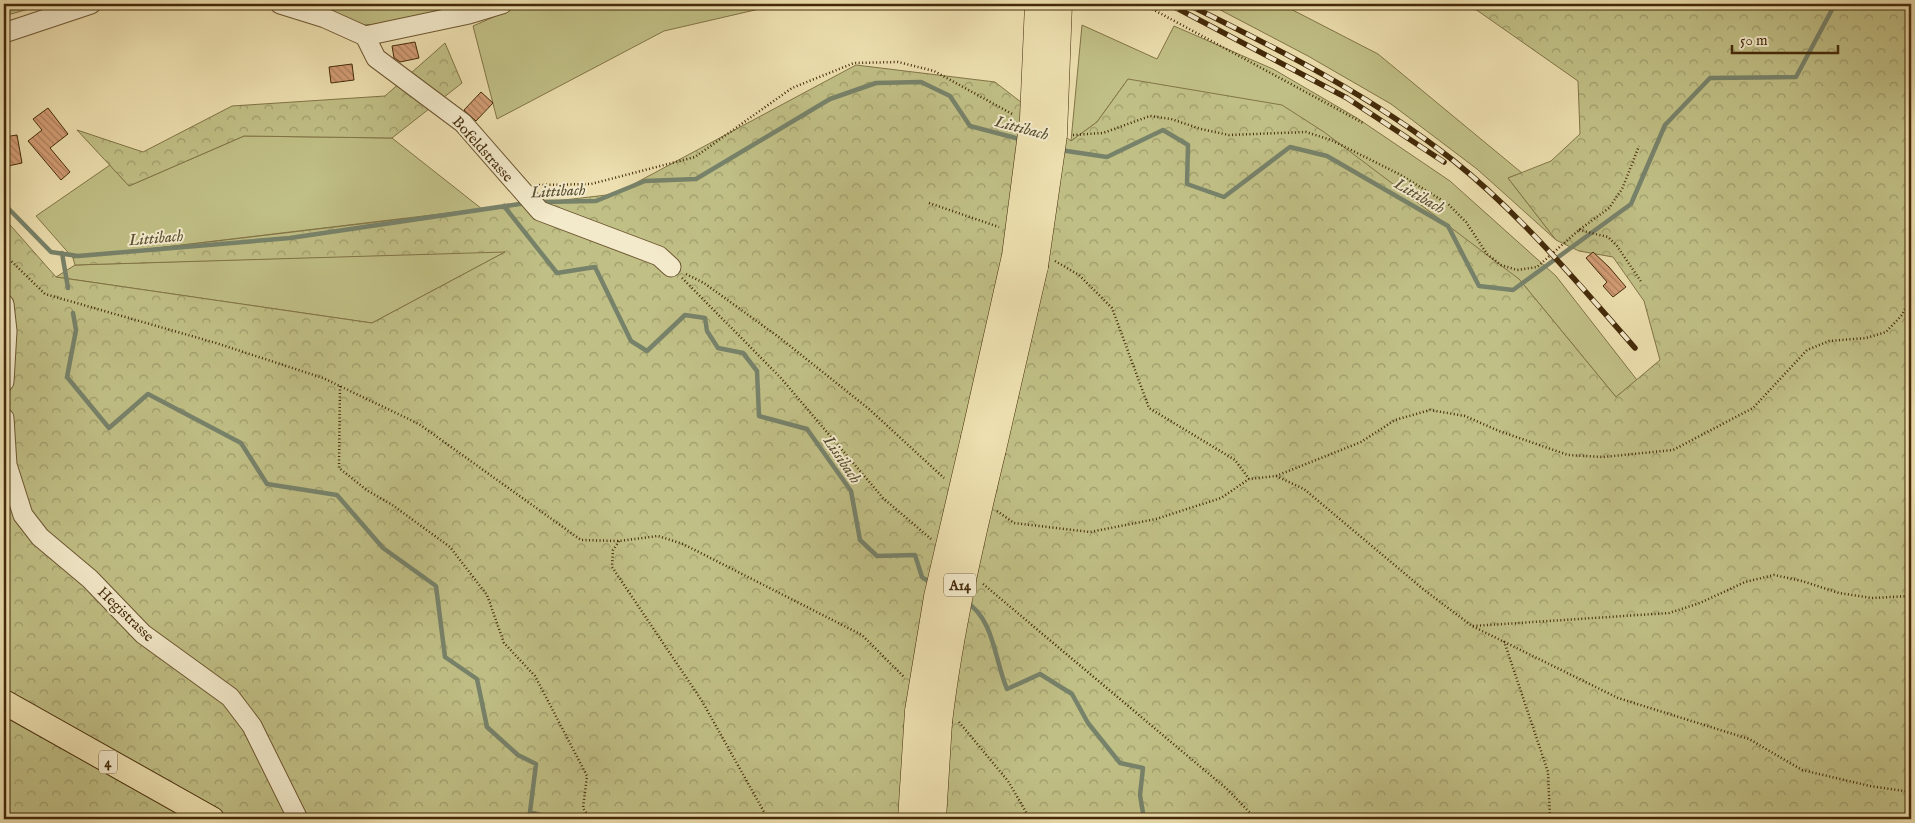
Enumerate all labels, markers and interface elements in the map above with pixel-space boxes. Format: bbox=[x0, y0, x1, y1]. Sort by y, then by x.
scale bar bbox=[1732, 22, 1839, 54]
text: 50 m bbox=[1740, 31, 1768, 50]
street label: Bofeldstrasse bbox=[448, 112, 517, 186]
water label: Littibach bbox=[991, 112, 1051, 146]
water label: Littibach bbox=[1389, 174, 1448, 219]
water label: Littibach bbox=[529, 181, 586, 203]
water label: Littibach bbox=[127, 227, 185, 251]
water label: Lissibach bbox=[817, 431, 865, 488]
road number: A14 bbox=[944, 574, 976, 596]
street label: Hegistrasse bbox=[93, 583, 158, 646]
road number: 4 bbox=[99, 750, 117, 774]

